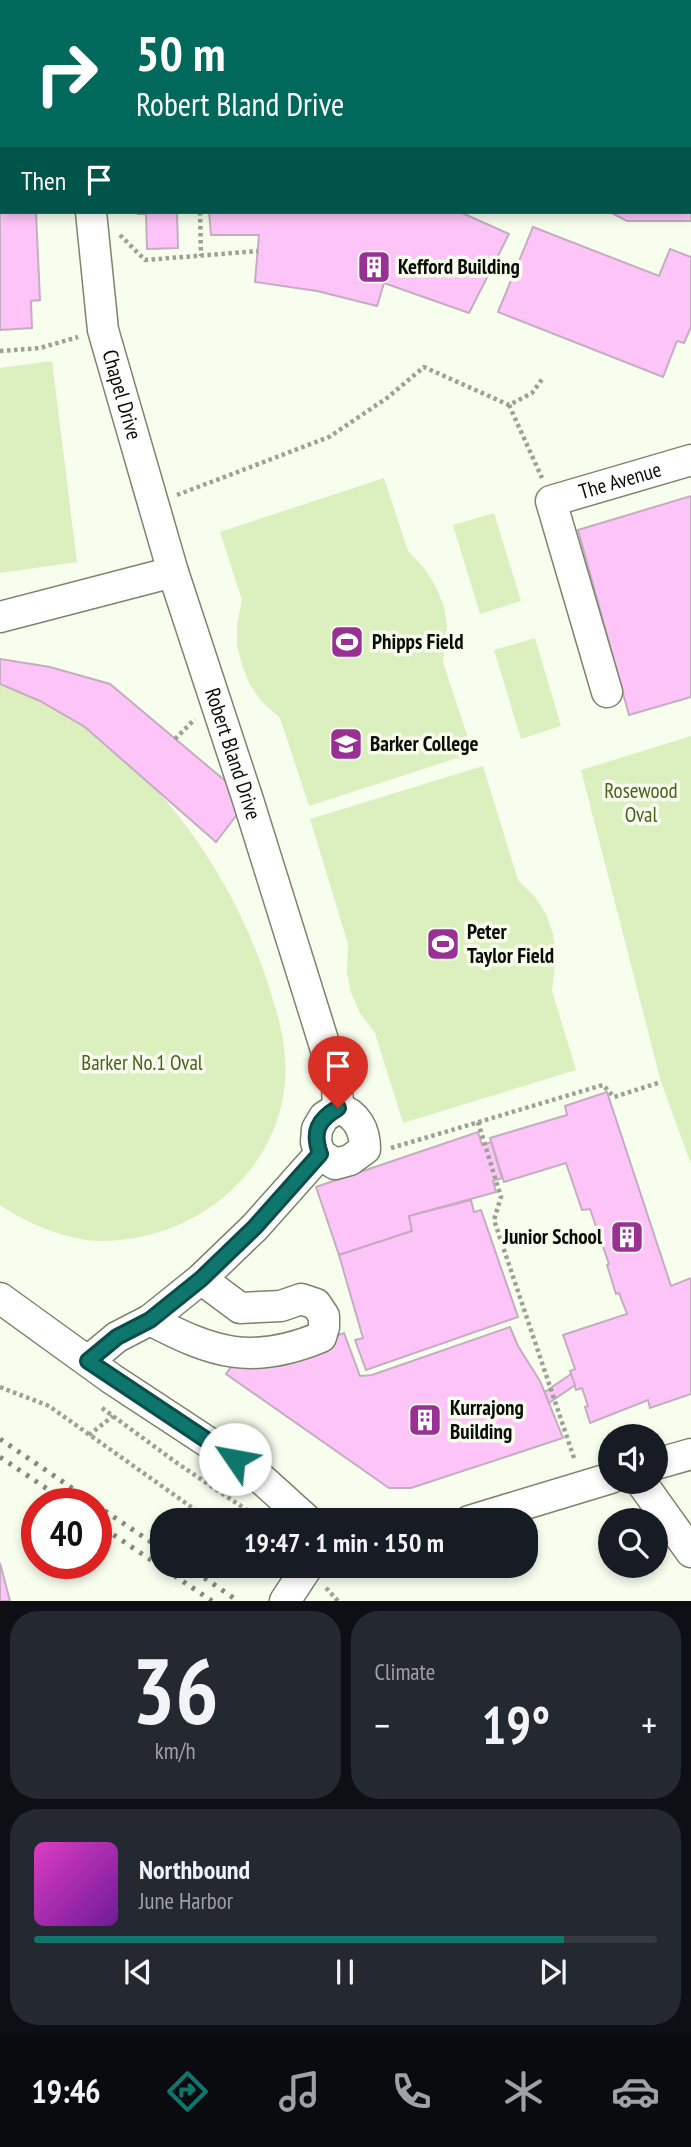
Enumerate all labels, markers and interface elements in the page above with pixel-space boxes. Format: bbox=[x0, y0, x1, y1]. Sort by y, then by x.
text: 50 m bbox=[136, 21, 225, 85]
icon: right bbox=[21, 28, 112, 119]
text: Robert Bland Drive bbox=[136, 83, 344, 125]
icon: arrive bbox=[80, 161, 118, 199]
text: Then bbox=[21, 164, 66, 197]
building icon: Kefford Building bbox=[355, 248, 393, 286]
place label: Kefford Building bbox=[398, 253, 520, 280]
street label: Chapel Drive bbox=[96, 346, 148, 443]
street label: The Avenue bbox=[576, 455, 664, 505]
sports icon: Phipps Field bbox=[328, 623, 366, 661]
place label: Phipps Field bbox=[372, 628, 464, 655]
street label: Robert Bland Drive bbox=[199, 685, 267, 823]
school or university icon: Barker College bbox=[327, 725, 365, 763]
place label: Barker College bbox=[370, 730, 479, 757]
park label: Rosewood Oval bbox=[604, 777, 678, 828]
place label: Peter Taylor Field bbox=[467, 918, 554, 969]
sports icon: Peter Taylor Field bbox=[424, 925, 462, 963]
pin bbox=[308, 1036, 368, 1108]
icon: arrive bbox=[319, 1047, 357, 1085]
park label: Barker No.1 Oval bbox=[81, 1049, 203, 1076]
building icon: Junior School bbox=[608, 1218, 646, 1256]
place label: Junior School bbox=[502, 1223, 603, 1250]
place label: Kurrajong Building bbox=[450, 1394, 524, 1445]
building icon: Kurrajong Building bbox=[406, 1401, 444, 1439]
position arrow bbox=[198, 1422, 272, 1496]
map controls bbox=[598, 1424, 668, 1578]
button: sound bbox=[598, 1424, 668, 1494]
speed limit sign: 40 bbox=[21, 1488, 112, 1579]
button: search bbox=[598, 1508, 668, 1578]
text: 19:47 · 1 min · 150 m bbox=[244, 1526, 444, 1559]
text: 36 bbox=[132, 1631, 219, 1749]
text: Climate bbox=[375, 1657, 435, 1686]
text: 19° bbox=[481, 1691, 550, 1758]
text: − bbox=[375, 1700, 390, 1749]
text: + bbox=[641, 1700, 657, 1749]
text: km/h bbox=[155, 1736, 196, 1765]
text: Northbound bbox=[139, 1853, 250, 1886]
text: June Harbor bbox=[139, 1886, 233, 1915]
icon: previous bbox=[119, 1953, 157, 1991]
icon: pause bbox=[326, 1953, 364, 1991]
icon: next bbox=[534, 1953, 572, 1991]
icon: directions bbox=[163, 2067, 212, 2116]
icon: music bbox=[275, 2067, 324, 2116]
icon: phone bbox=[387, 2067, 436, 2116]
icon: climate bbox=[499, 2067, 548, 2116]
icon: car bbox=[611, 2067, 660, 2116]
text: 19:46 bbox=[31, 2070, 101, 2112]

